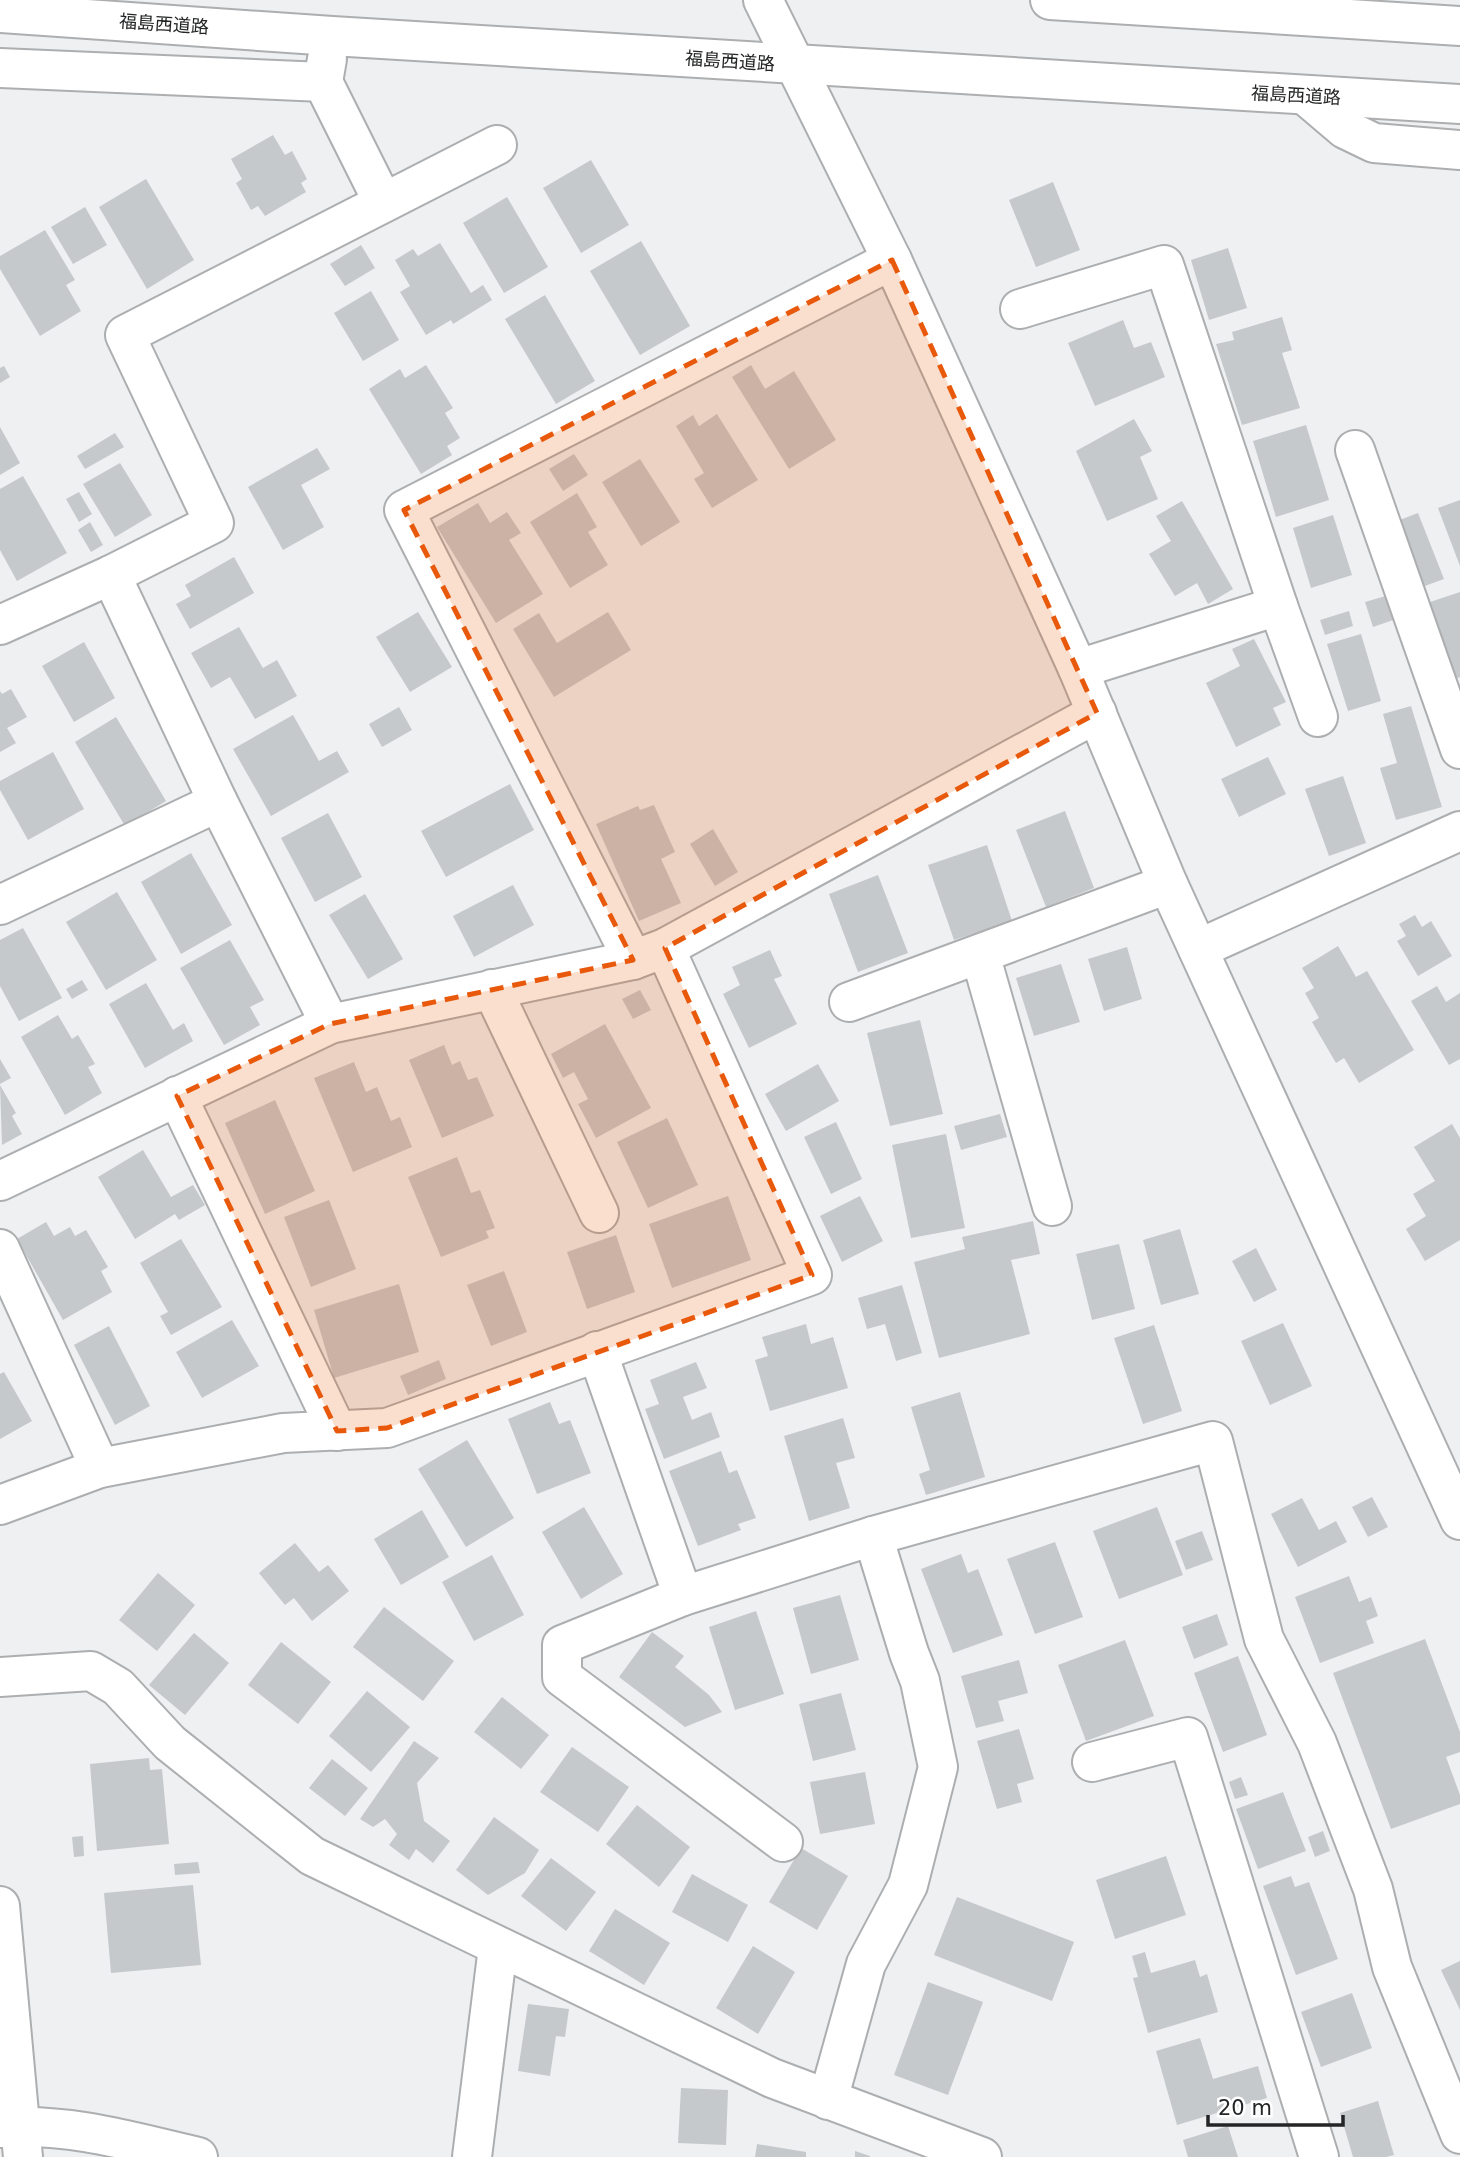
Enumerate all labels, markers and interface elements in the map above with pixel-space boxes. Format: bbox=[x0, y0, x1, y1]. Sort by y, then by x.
street label: 福島西道路 bbox=[118, 10, 210, 38]
street label: 福島西道路 bbox=[684, 47, 776, 75]
street label: 福島西道路 bbox=[1251, 82, 1341, 108]
scale bar bbox=[1208, 2084, 1343, 2128]
text: 20 m bbox=[1218, 2096, 1272, 2120]

